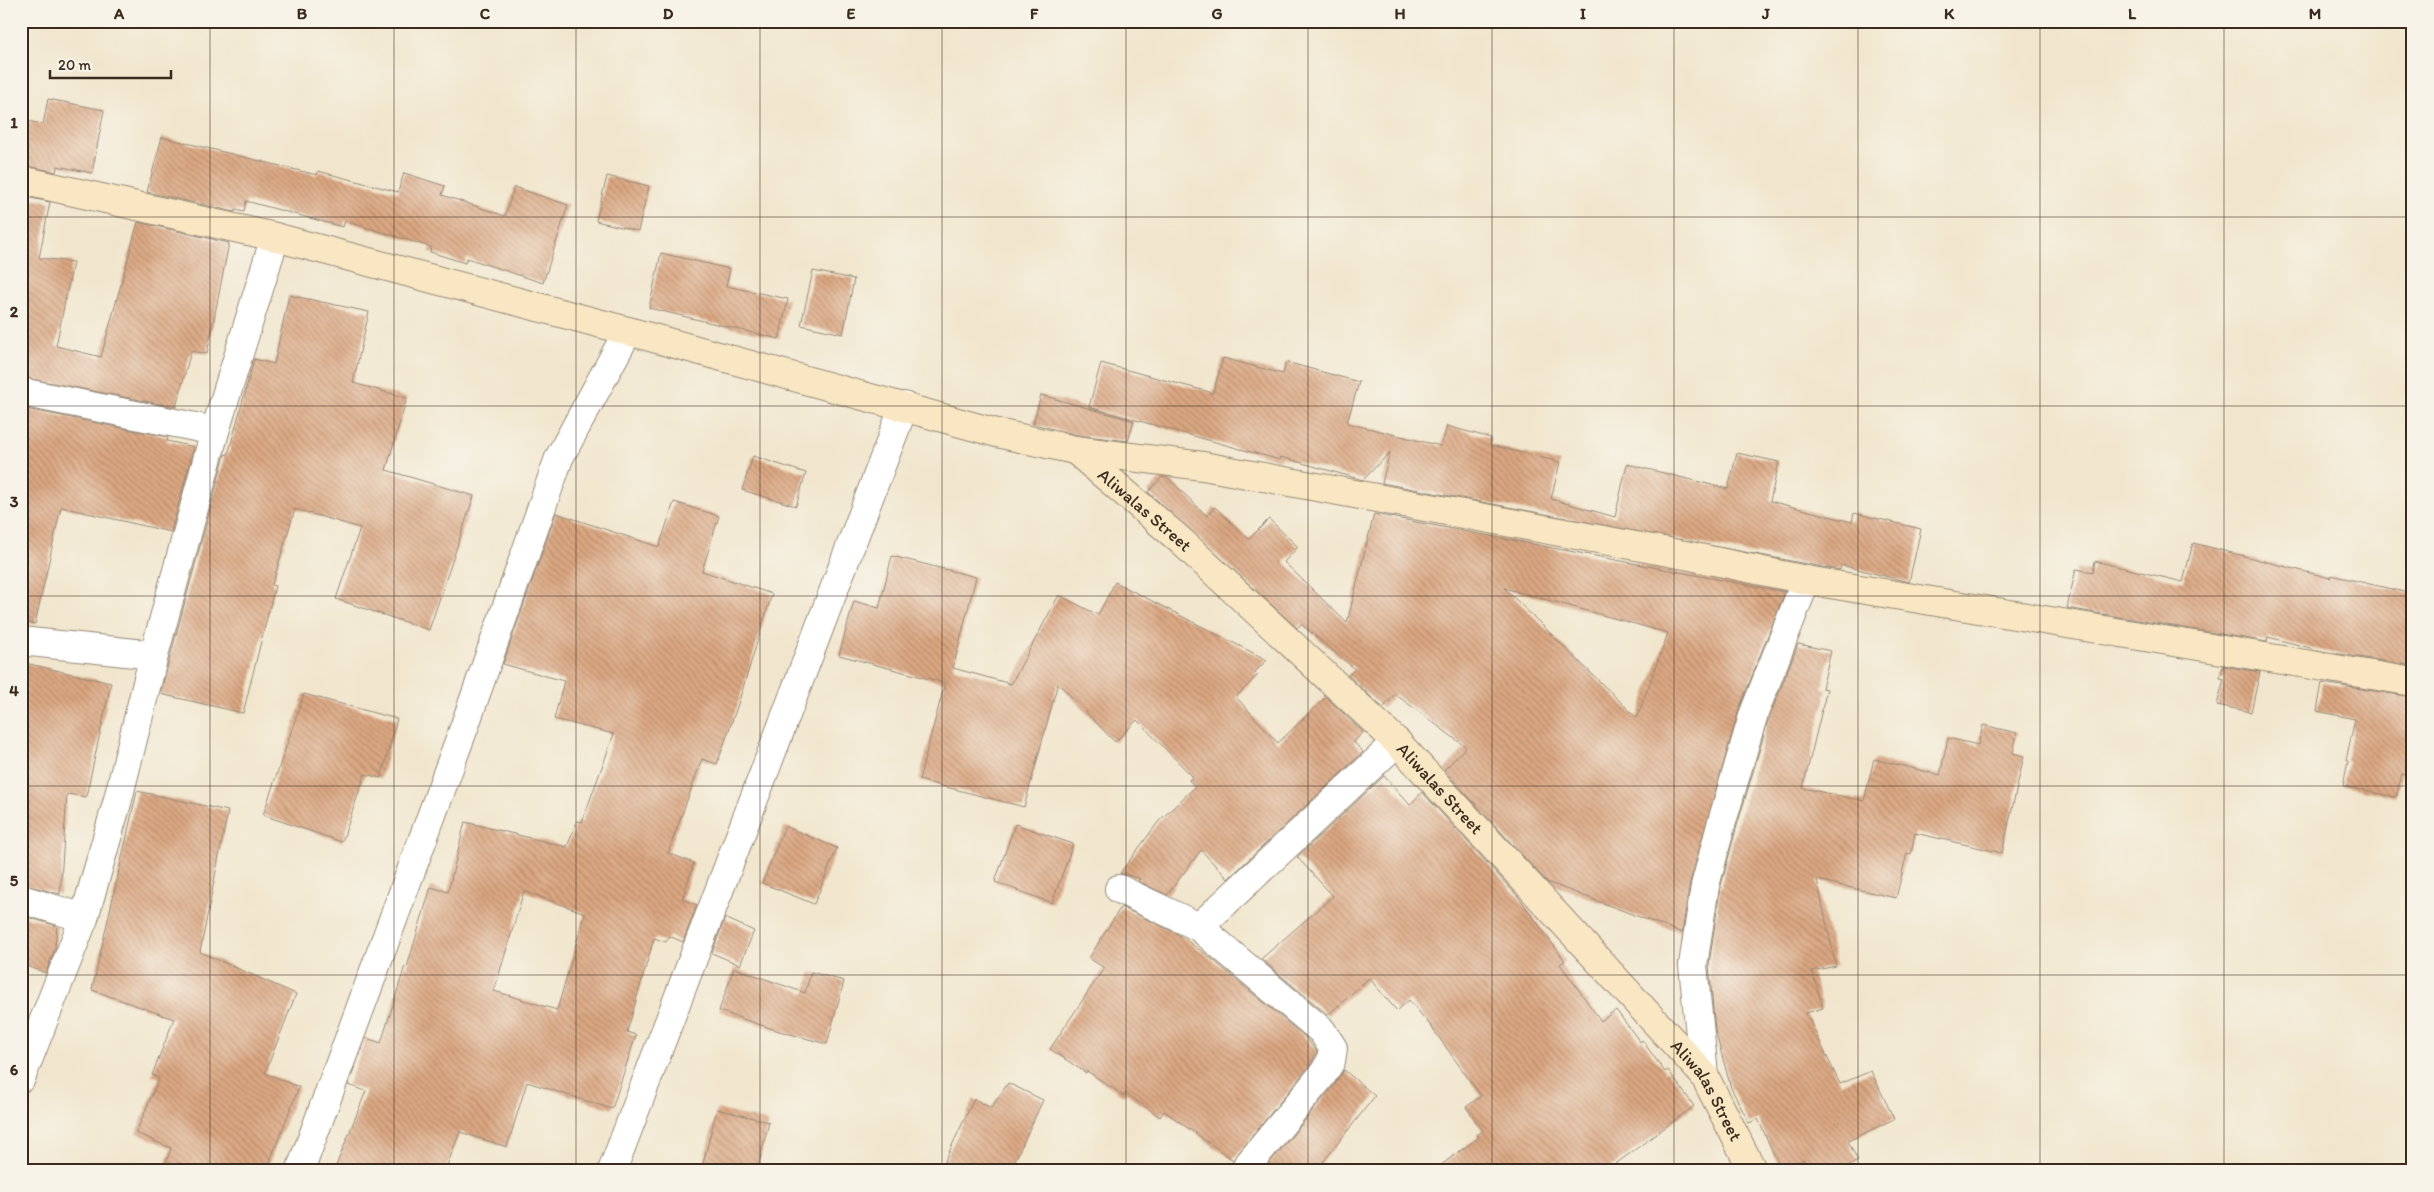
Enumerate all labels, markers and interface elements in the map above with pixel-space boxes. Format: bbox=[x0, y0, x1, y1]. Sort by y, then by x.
text: A bbox=[113, 4, 125, 23]
text: B bbox=[297, 4, 308, 23]
text: C bbox=[480, 4, 491, 23]
text: D bbox=[663, 4, 674, 23]
text: E bbox=[847, 4, 856, 23]
text: F bbox=[1030, 4, 1039, 23]
text: G bbox=[1211, 4, 1223, 23]
text: H bbox=[1394, 4, 1406, 23]
text: I bbox=[1580, 4, 1586, 23]
text: J bbox=[1761, 4, 1770, 23]
text: K bbox=[1944, 4, 1955, 23]
text: L bbox=[2128, 4, 2137, 23]
text: M bbox=[2309, 4, 2321, 23]
scale bar bbox=[50, 48, 171, 80]
text: 20 m bbox=[58, 56, 92, 74]
text: 1 bbox=[10, 113, 18, 132]
text: 2 bbox=[10, 302, 19, 321]
street label: Aliwalas Street bbox=[1093, 464, 1197, 557]
text: 3 bbox=[10, 492, 19, 511]
text: 4 bbox=[9, 681, 19, 700]
street label: Aliwalas Street bbox=[1392, 738, 1488, 839]
text: 5 bbox=[10, 871, 19, 890]
street label: Aliwalas Street bbox=[1666, 1035, 1747, 1145]
text: 6 bbox=[10, 1060, 19, 1079]

